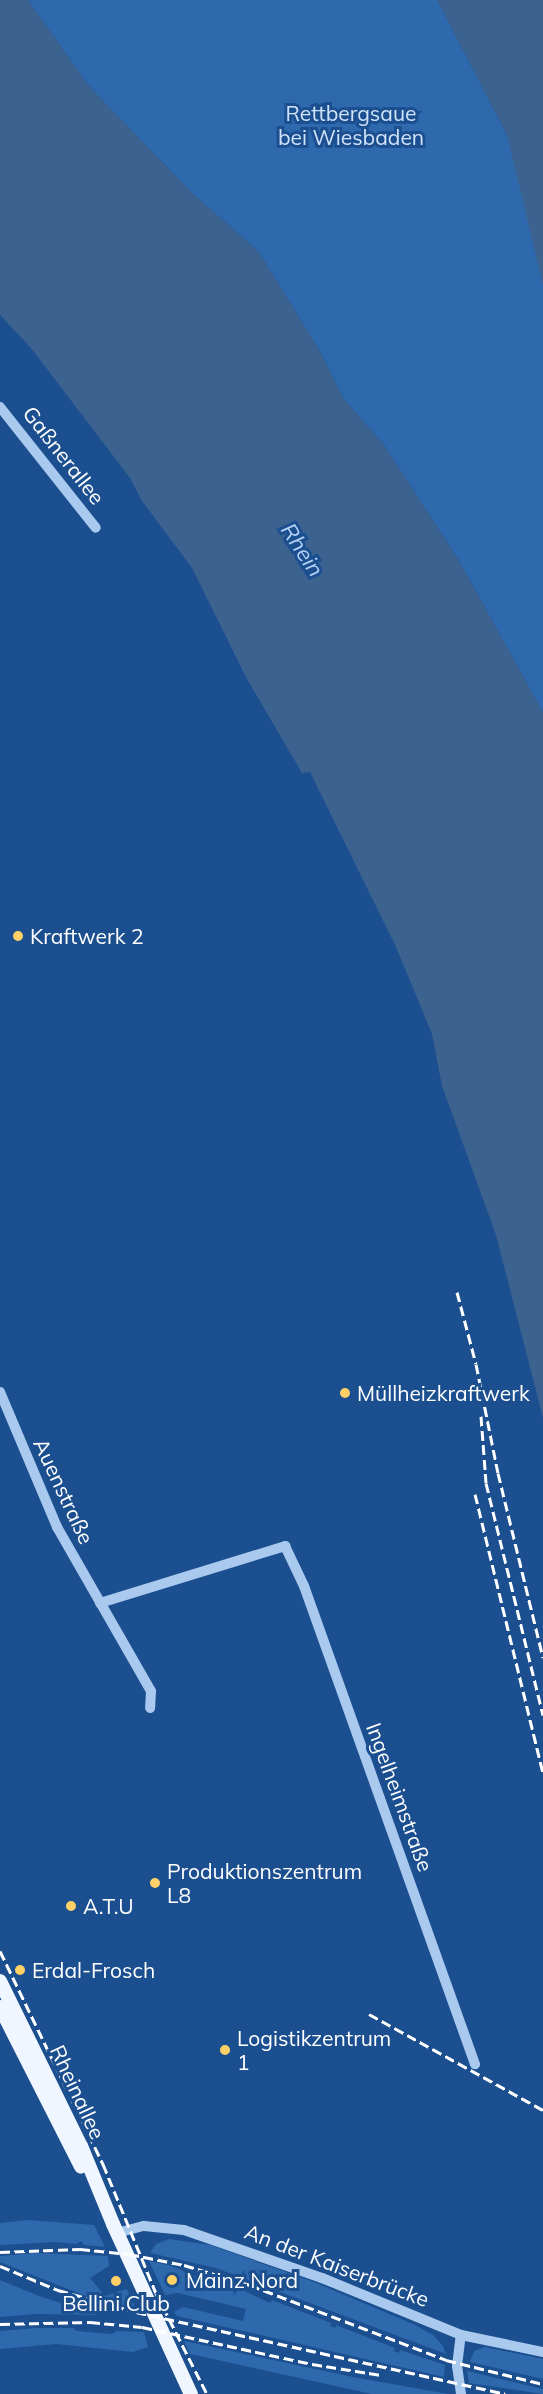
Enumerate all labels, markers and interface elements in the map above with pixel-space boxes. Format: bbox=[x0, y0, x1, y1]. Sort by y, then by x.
park label: Rettbergsaue bei Wiesbaden bbox=[278, 100, 424, 150]
street label: Gaßnerallee bbox=[18, 401, 110, 509]
water label: Rhein bbox=[275, 518, 329, 582]
place label: Kraftwerk 2 bbox=[30, 923, 144, 949]
marker: Kraftwerk 2 bbox=[11, 929, 25, 943]
place label: Müllheizkraftwerk bbox=[357, 1380, 530, 1406]
marker: Müllheizkraftwerk bbox=[338, 1386, 352, 1400]
street label: Auenstraße bbox=[29, 1434, 99, 1548]
street label: Ingelheimstraße bbox=[361, 1719, 439, 1875]
place label: Produktionszentrum L8 bbox=[167, 1858, 362, 1908]
marker: Produktionszentrum L8 bbox=[148, 1876, 162, 1890]
place label: A.T.U bbox=[83, 1893, 134, 1919]
marker: A.T.U bbox=[64, 1899, 78, 1913]
place label: Erdal-Frosch bbox=[32, 1957, 155, 1983]
marker: Erdal-Frosch bbox=[13, 1963, 27, 1977]
place label: Logistikzentrum 1 bbox=[237, 2025, 391, 2075]
street label: Rheinallee bbox=[45, 2041, 111, 2143]
marker: Logistikzentrum 1 bbox=[218, 2043, 232, 2057]
street label: An der Kaiserbrücke bbox=[241, 2218, 433, 2312]
place label: Mainz Nord bbox=[186, 2267, 298, 2293]
marker: Mainz Nord bbox=[163, 2271, 181, 2289]
marker: Bellini Club bbox=[109, 2274, 123, 2288]
place label: Bellini Club bbox=[62, 2290, 170, 2316]

